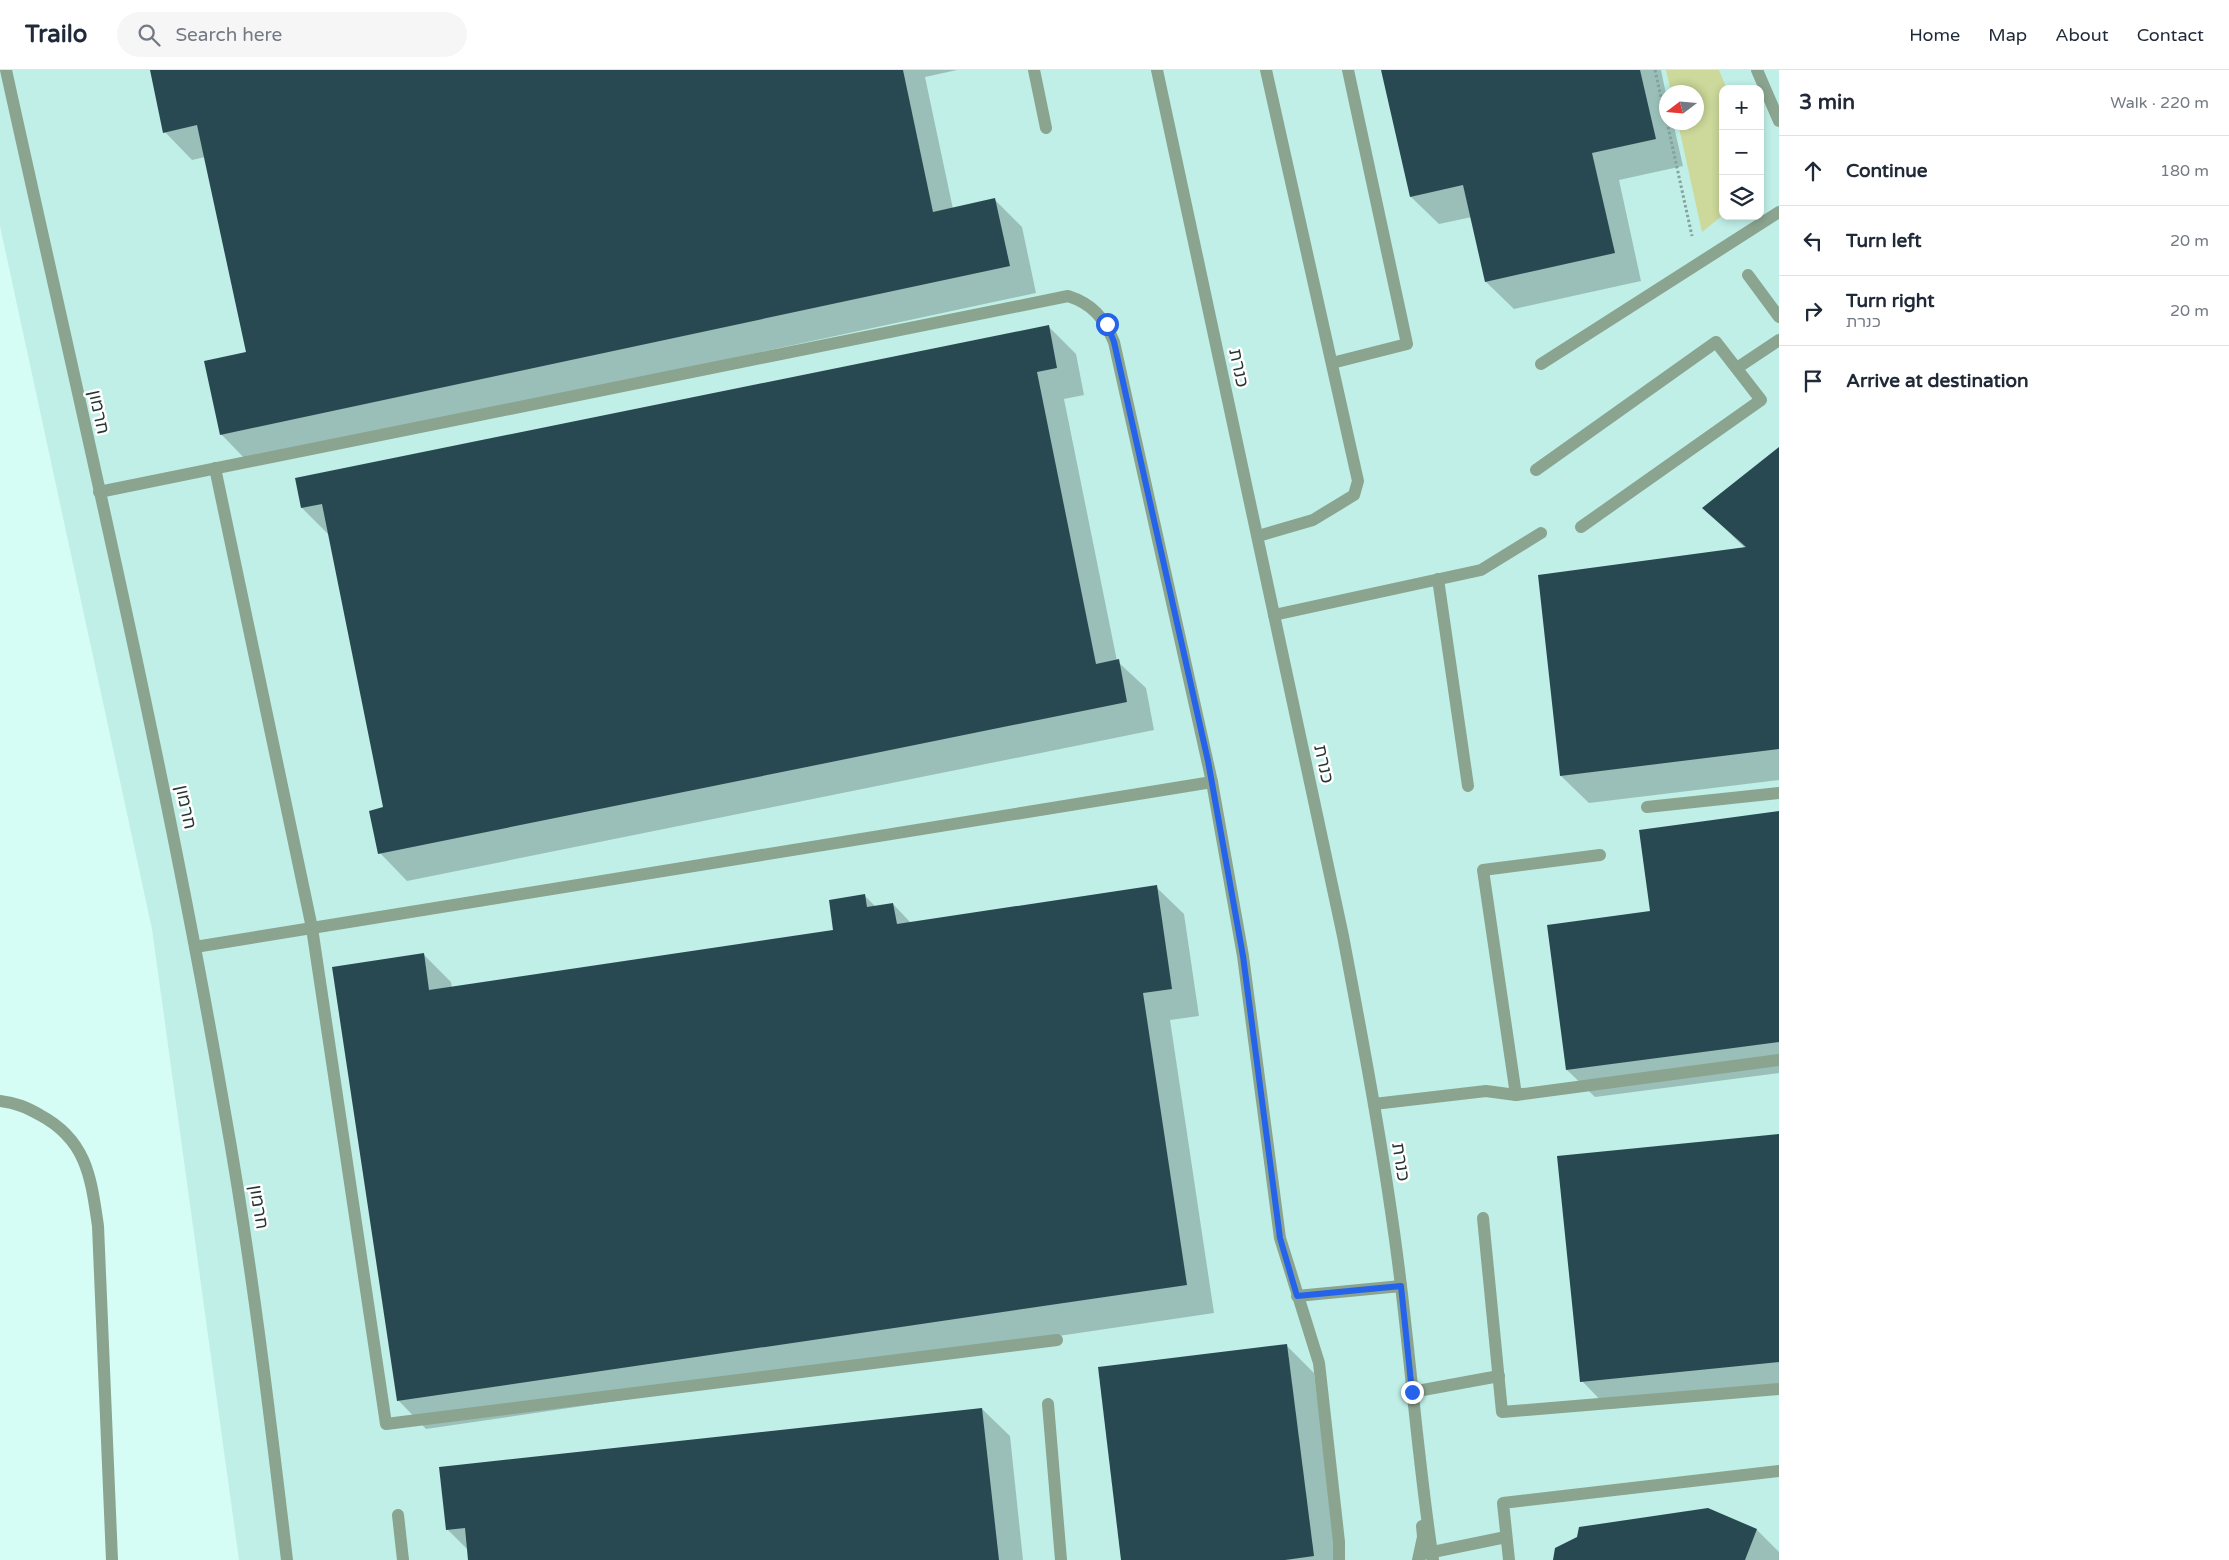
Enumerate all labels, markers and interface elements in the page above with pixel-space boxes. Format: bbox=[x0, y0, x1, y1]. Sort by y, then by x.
search box bbox=[117, 12, 467, 57]
text: Trailo bbox=[25, 20, 87, 49]
icon: search bbox=[135, 21, 163, 49]
text: Search here bbox=[175, 24, 282, 46]
text: Home bbox=[1909, 24, 1960, 46]
text: Map bbox=[1988, 24, 2027, 46]
text: About bbox=[2055, 24, 2109, 46]
text: Contact bbox=[2137, 24, 2204, 46]
north arrow bbox=[1659, 85, 1704, 130]
map controls bbox=[1719, 85, 1764, 220]
button: + bbox=[1719, 85, 1764, 130]
text: 3 min bbox=[1799, 90, 1855, 115]
text: Walk · 220 m bbox=[2110, 93, 2209, 113]
button: − bbox=[1719, 130, 1764, 175]
icon: ahead bbox=[1799, 157, 1827, 185]
text: Continue bbox=[1846, 160, 1928, 182]
text: 180 m bbox=[2160, 161, 2209, 181]
button: layers bbox=[1719, 175, 1764, 220]
icon: left bbox=[1799, 227, 1827, 255]
text: Turn left bbox=[1846, 230, 1922, 252]
text: 20 m bbox=[2170, 231, 2209, 251]
text: Turn right bbox=[1846, 290, 1934, 312]
icon: right bbox=[1799, 297, 1827, 325]
text: 20 m bbox=[2170, 301, 2209, 321]
text: כנרת bbox=[1846, 312, 1881, 332]
route start bbox=[1096, 313, 1119, 336]
street label: כנרת bbox=[1224, 347, 1254, 389]
icon: arrive bbox=[1799, 367, 1827, 395]
text: Arrive at destination bbox=[1846, 370, 2029, 392]
street label: חרמון bbox=[84, 388, 114, 436]
street label: כנרת bbox=[1309, 743, 1339, 785]
street label: חרמון bbox=[171, 783, 201, 831]
street label: כנרת bbox=[1387, 1141, 1415, 1183]
street label: חרמון bbox=[245, 1183, 273, 1231]
route end bbox=[1401, 1381, 1424, 1404]

